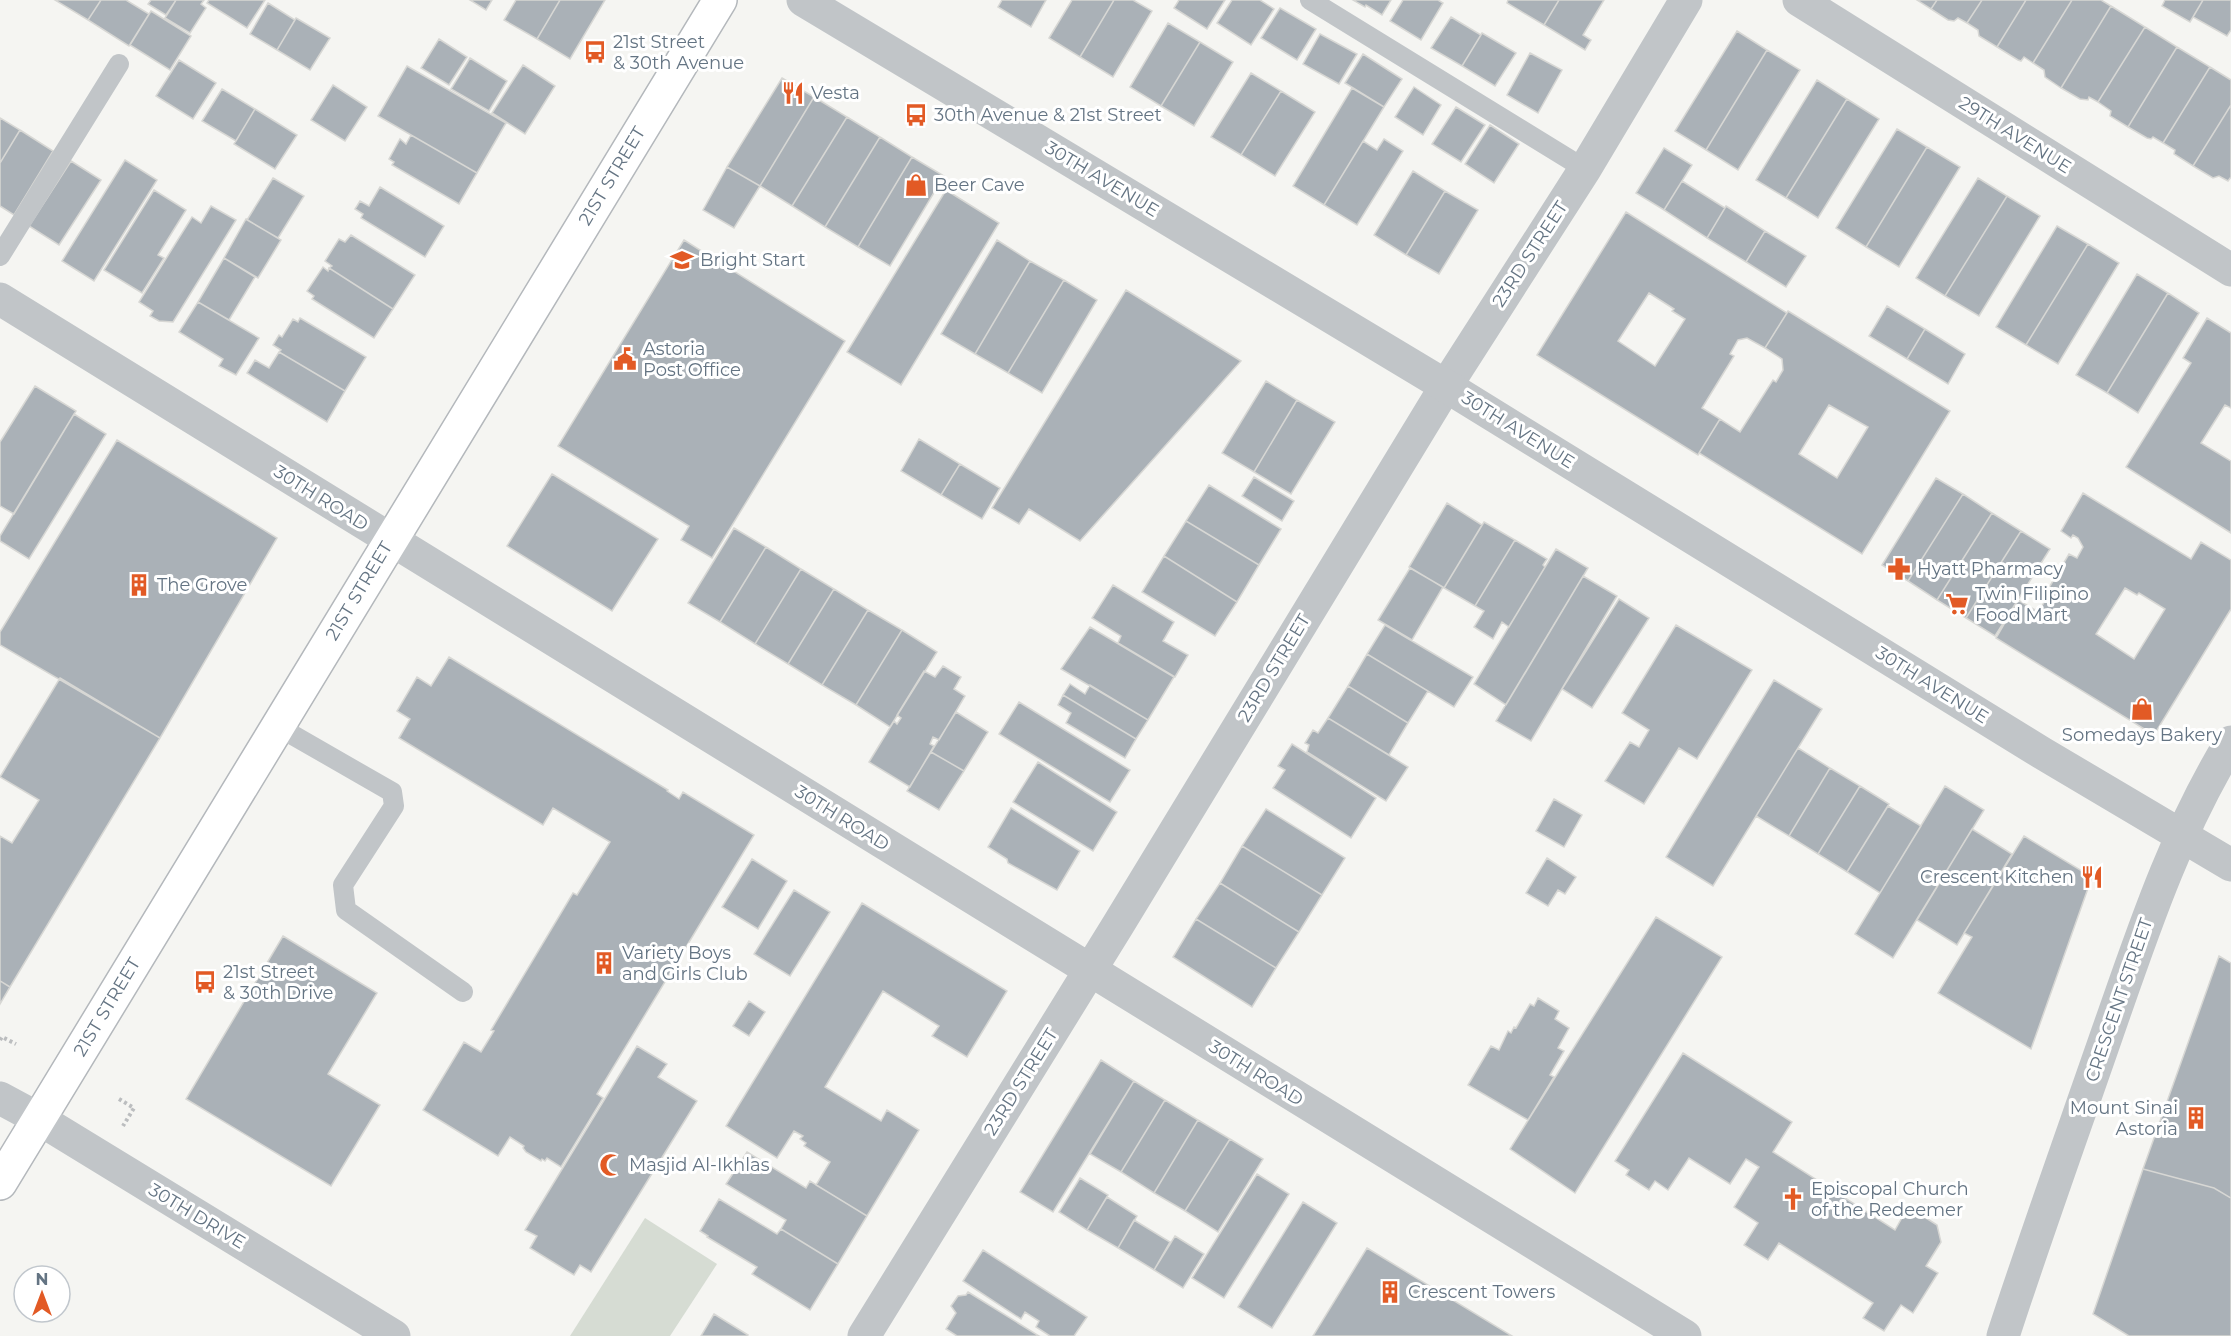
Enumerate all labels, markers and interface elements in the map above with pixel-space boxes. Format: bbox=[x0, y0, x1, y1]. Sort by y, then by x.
place label: 21st Street & 30th Avenue bbox=[613, 31, 744, 74]
bus stop icon: 21st Street & 30th Avenue bbox=[582, 39, 608, 65]
restaurant icon: Vesta bbox=[780, 80, 806, 106]
place label: Vesta bbox=[811, 82, 860, 104]
street label: 29TH AVENUE bbox=[1955, 92, 2075, 178]
bus stop icon: 30th Avenue & 21st Street bbox=[903, 102, 929, 128]
place label: 30th Avenue & 21st Street bbox=[934, 104, 1162, 126]
street label: 21ST STREET bbox=[574, 122, 650, 229]
street label: 30TH AVENUE bbox=[1041, 136, 1163, 222]
shop icon: Beer Cave bbox=[903, 172, 929, 198]
place label: Beer Cave bbox=[934, 174, 1025, 196]
street label: 23RD STREET bbox=[1488, 196, 1573, 311]
school or university icon: Bright Start bbox=[669, 247, 695, 273]
place label: Bright Start bbox=[700, 249, 805, 271]
place label: Astoria Post Office bbox=[643, 338, 741, 381]
public building icon: Astoria Post Office bbox=[612, 346, 638, 372]
street label: 30TH AVENUE bbox=[1458, 387, 1578, 473]
street label: 30TH ROAD bbox=[270, 460, 372, 536]
street label: 21ST STREET bbox=[321, 537, 397, 644]
pharmacy icon: Hyatt Pharmacy bbox=[1886, 556, 1912, 582]
place label: Hyatt Pharmacy bbox=[1917, 558, 2063, 580]
building icon: The Grove bbox=[126, 572, 152, 598]
place label: The Grove bbox=[157, 574, 247, 596]
place label: Twin Filipino Food Mart bbox=[1975, 583, 2089, 626]
supermarket icon: Twin Filipino Food Mart bbox=[1944, 591, 1970, 617]
street label: 23RD STREET bbox=[1233, 610, 1315, 726]
street label: 30TH AVENUE bbox=[1872, 642, 1992, 728]
shop icon: Somedays Bakery bbox=[2129, 696, 2155, 722]
place label: Somedays Bakery bbox=[2062, 724, 2222, 746]
street label: 30TH ROAD bbox=[791, 780, 893, 856]
restaurant icon: Crescent Kitchen bbox=[2079, 864, 2105, 890]
place label: Crescent Kitchen bbox=[1920, 866, 2074, 888]
street label: CRESCENT STREET bbox=[2081, 914, 2158, 1085]
place label: Variety Boys and Girls Club bbox=[622, 942, 748, 985]
building icon: Variety Boys and Girls Club bbox=[591, 950, 617, 976]
street label: 21ST STREET bbox=[69, 953, 145, 1060]
place label: 21st Street & 30th Drive bbox=[223, 961, 333, 1004]
bus stop icon: 21st Street & 30th Drive bbox=[192, 969, 218, 995]
street label: 23RD STREET bbox=[979, 1024, 1063, 1139]
street label: 30TH ROAD bbox=[1205, 1035, 1307, 1111]
place label: Mount Sinai Astoria bbox=[2070, 1097, 2178, 1140]
building icon: Mount Sinai Astoria bbox=[2183, 1105, 2209, 1131]
mosque icon: Masjid Al-Ikhlas bbox=[598, 1152, 624, 1178]
place label: Masjid Al-Ikhlas bbox=[629, 1154, 770, 1176]
place label: Episcopal Church of the Redeemer bbox=[1811, 1178, 1969, 1221]
street label: 30TH DRIVE bbox=[145, 1179, 249, 1253]
church icon: Episcopal Church of the Redeemer bbox=[1780, 1186, 1806, 1212]
north arrow bbox=[12, 1264, 72, 1324]
text: N bbox=[36, 1270, 48, 1289]
building icon: Crescent Towers bbox=[1377, 1279, 1403, 1305]
place label: Crescent Towers bbox=[1408, 1281, 1555, 1303]

